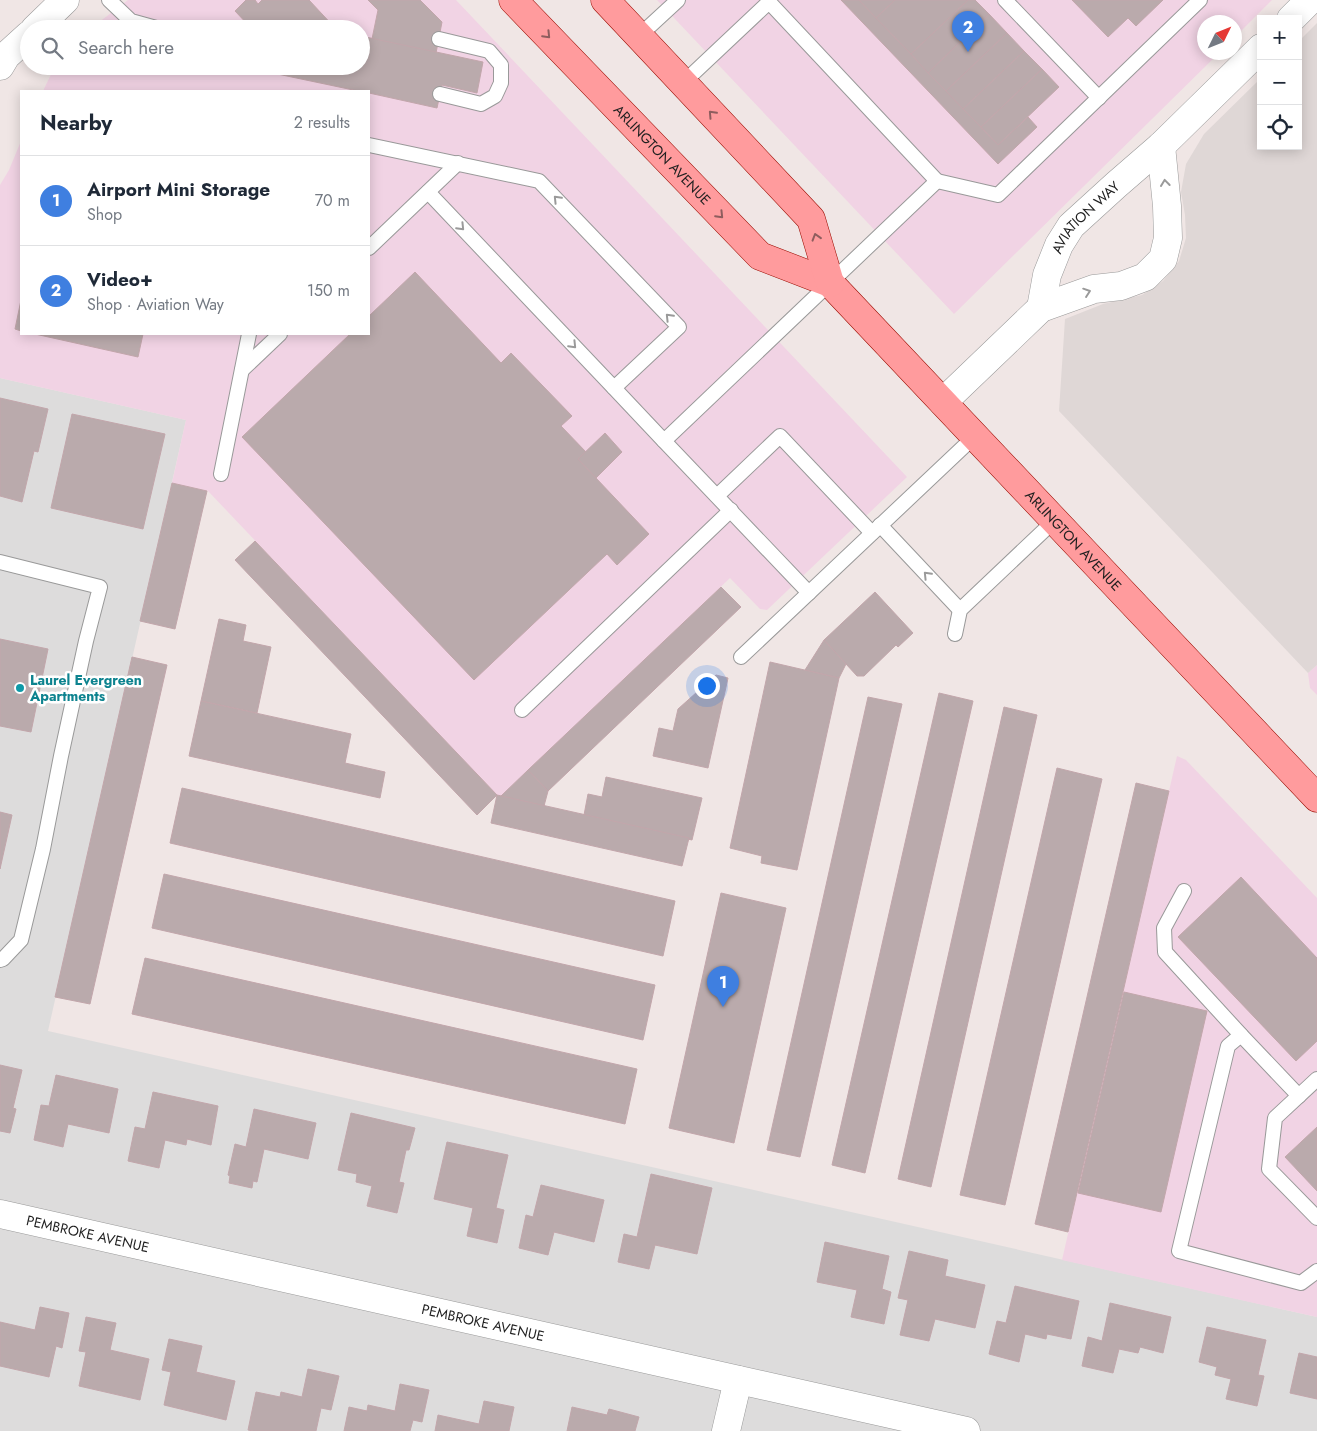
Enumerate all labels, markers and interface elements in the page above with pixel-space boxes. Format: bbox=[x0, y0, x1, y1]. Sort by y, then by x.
pin: 2 bbox=[952, 11, 984, 52]
north arrow bbox=[1197, 15, 1242, 60]
map controls bbox=[1257, 15, 1302, 150]
button: + bbox=[1257, 15, 1302, 60]
search box bbox=[20, 20, 370, 75]
one-way arrow bbox=[541, 29, 550, 38]
icon: search bbox=[38, 34, 66, 62]
text: Search here bbox=[78, 34, 174, 61]
button: − bbox=[1257, 60, 1302, 105]
street label: ARLINGTON AVENUE bbox=[609, 100, 715, 209]
button: locate bbox=[1257, 105, 1302, 150]
text: Nearby bbox=[40, 108, 112, 138]
text: 2 results bbox=[294, 111, 350, 134]
one-way arrow bbox=[709, 111, 718, 120]
text: Airport Mini Storage bbox=[87, 176, 270, 203]
street label: AVIATION WAY bbox=[1047, 176, 1124, 257]
one-way arrow bbox=[1160, 179, 1171, 187]
text: 1 bbox=[52, 189, 60, 212]
text: 70 m bbox=[315, 189, 350, 212]
one-way arrow bbox=[554, 196, 563, 205]
text: Shop bbox=[87, 203, 122, 226]
one-way arrow bbox=[714, 209, 723, 218]
one-way arrow bbox=[455, 222, 464, 231]
one-way arrow bbox=[811, 233, 821, 241]
text: Video+ bbox=[87, 266, 153, 293]
text: 2 bbox=[51, 279, 61, 302]
text: 150 m bbox=[307, 279, 350, 302]
one-way arrow bbox=[1082, 288, 1090, 298]
text: Shop · Aviation Way bbox=[87, 293, 224, 316]
one-way arrow bbox=[666, 314, 675, 323]
one-way arrow bbox=[567, 339, 576, 348]
street label: ARLINGTON AVENUE bbox=[1021, 485, 1126, 595]
one-way arrow bbox=[924, 571, 933, 580]
place label: Laurel Evergreen Apartments bbox=[29, 670, 142, 706]
your location bbox=[694, 673, 720, 699]
marker: Laurel Evergreen Apartments bbox=[14, 682, 26, 694]
pin: 1 bbox=[707, 966, 739, 1007]
street label: PEMBROKE AVENUE bbox=[24, 1210, 151, 1257]
street label: PEMBROKE AVENUE bbox=[420, 1299, 546, 1346]

